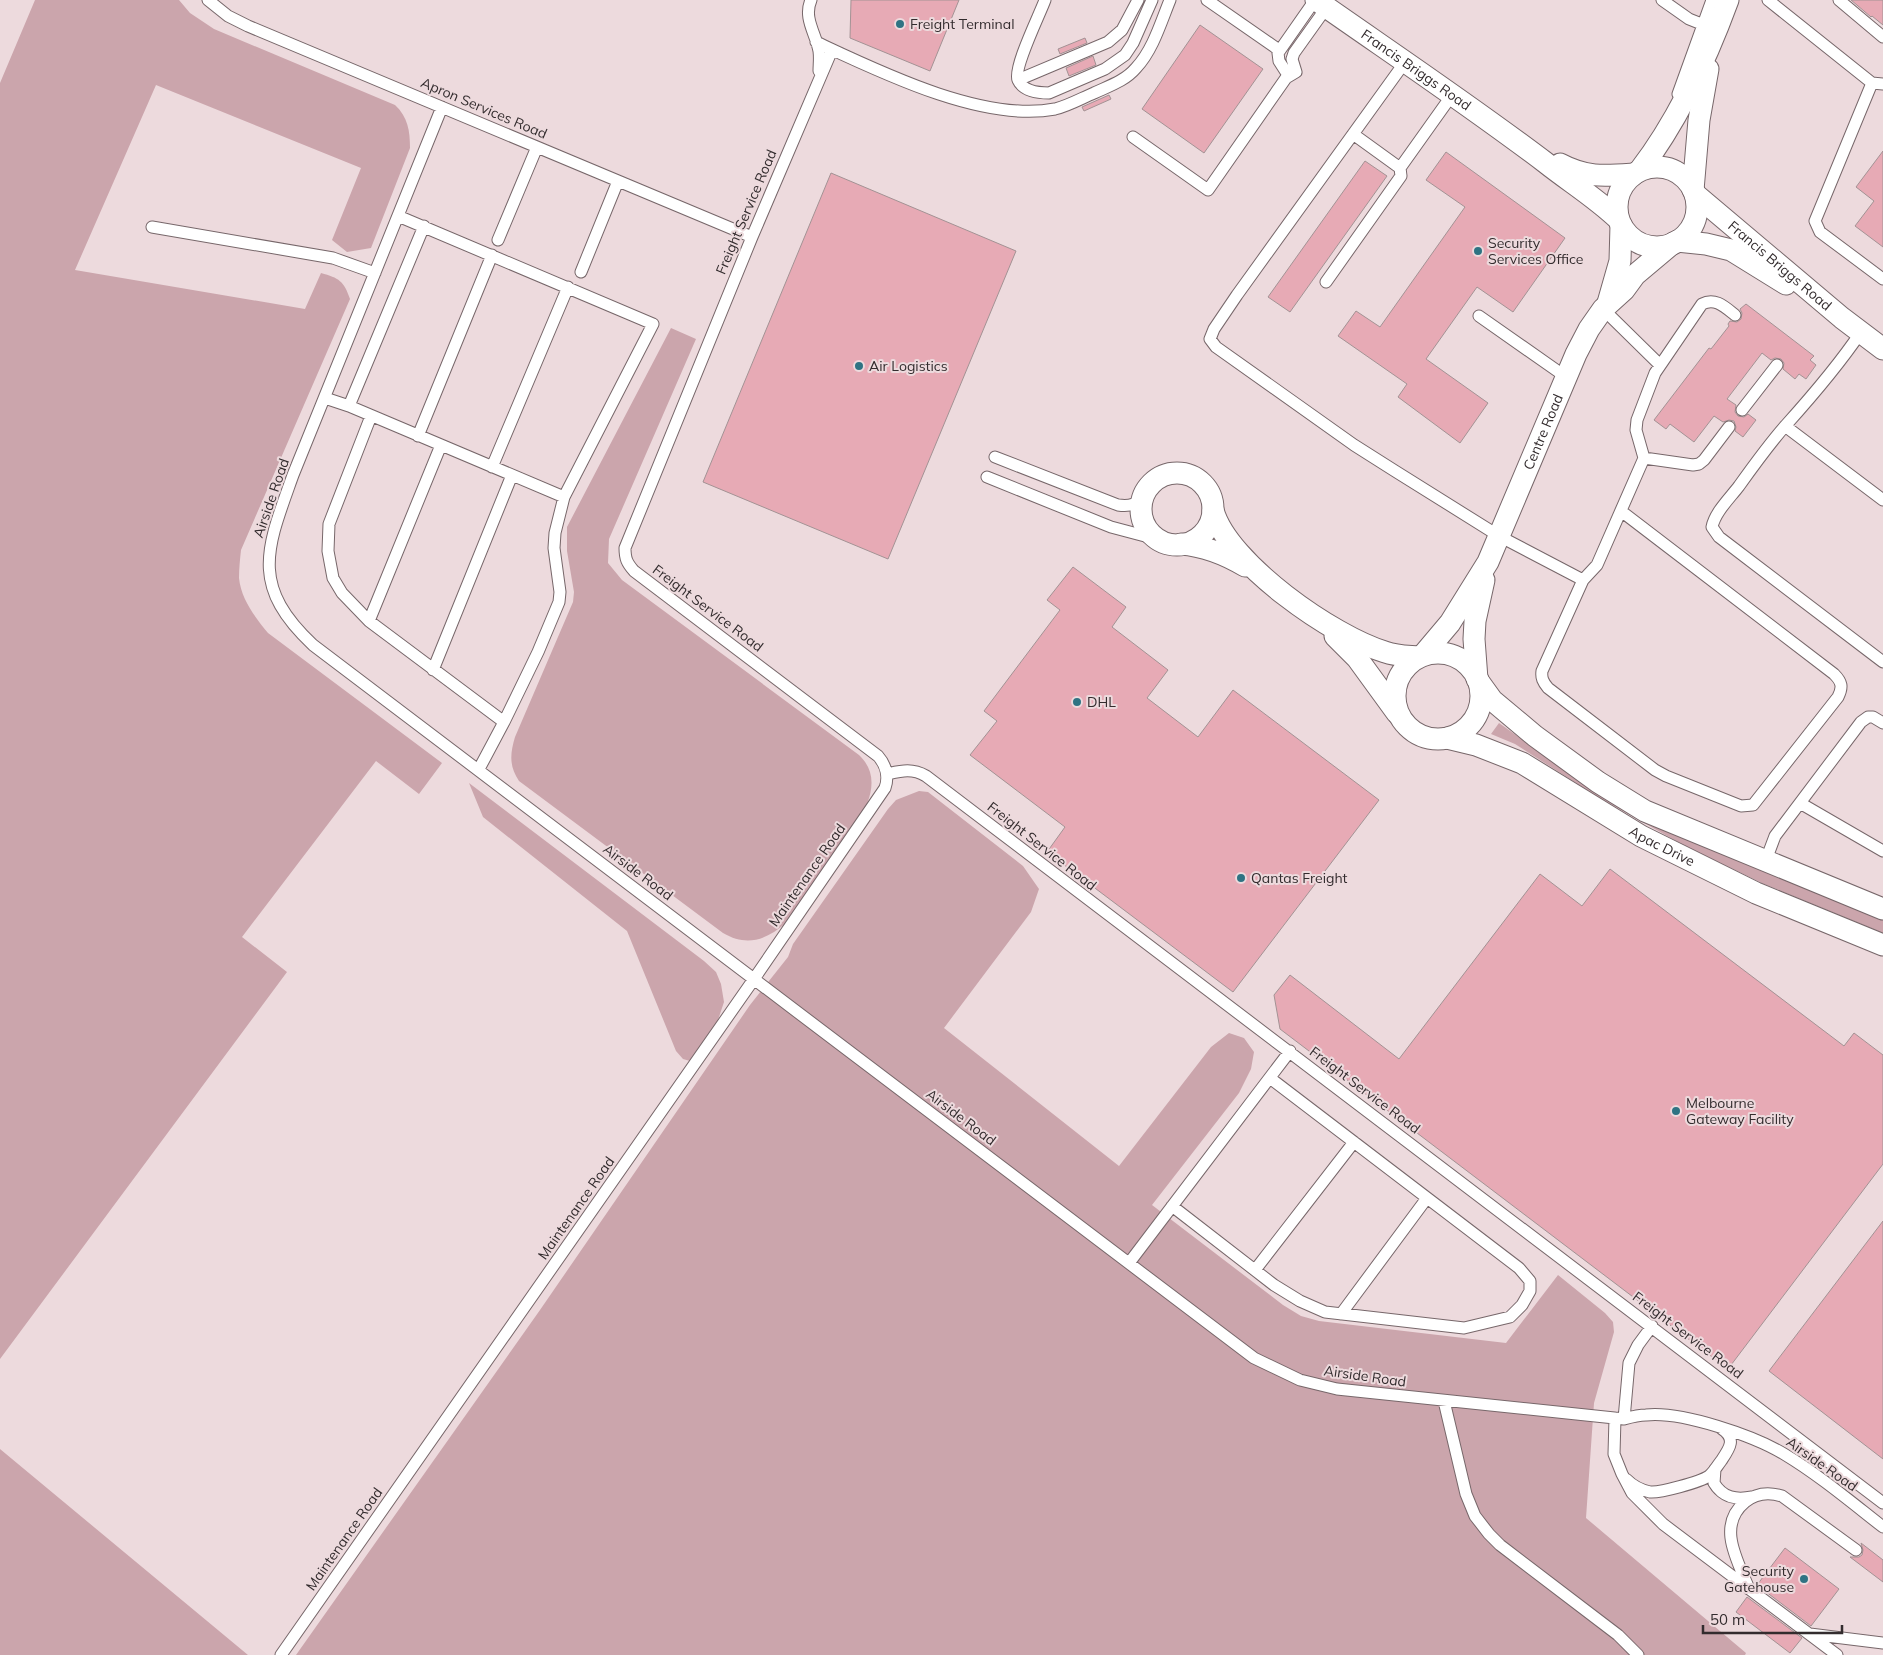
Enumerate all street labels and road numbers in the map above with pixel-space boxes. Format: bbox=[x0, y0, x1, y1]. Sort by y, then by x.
street label: Francis Briggs Road bbox=[1358, 25, 1475, 114]
street label: Apron Services Road bbox=[418, 73, 550, 143]
street label: Freight Service Road bbox=[712, 147, 780, 277]
street label: Francis Briggs Road bbox=[1724, 217, 1835, 314]
street label: Centre Road bbox=[1519, 391, 1567, 472]
street label: Airside Road bbox=[249, 456, 293, 540]
street label: Freight Service Road bbox=[649, 561, 767, 655]
street label: Freight Service Road bbox=[984, 798, 1100, 894]
street label: Maintenance Road bbox=[765, 820, 849, 930]
street label: Apac Drive bbox=[1626, 822, 1698, 870]
street label: Airside Road bbox=[599, 840, 677, 904]
street label: Freight Service Road bbox=[1306, 1043, 1424, 1137]
street label: Airside Road bbox=[922, 1085, 1000, 1149]
street label: Maintenance Road bbox=[534, 1153, 618, 1263]
street label: Freight Service Road bbox=[1629, 1288, 1747, 1382]
street label: Airside Road bbox=[1323, 1361, 1407, 1391]
street label: Airside Road bbox=[1783, 1433, 1861, 1495]
street label: Maintenance Road bbox=[302, 1484, 386, 1594]

